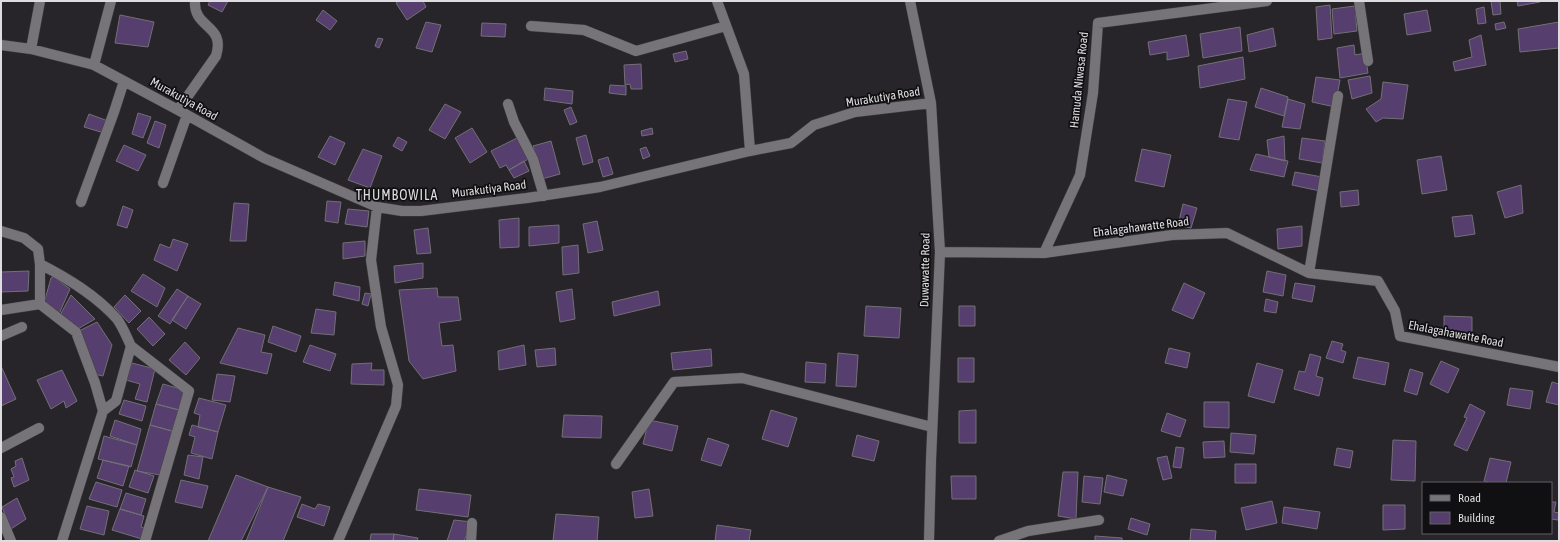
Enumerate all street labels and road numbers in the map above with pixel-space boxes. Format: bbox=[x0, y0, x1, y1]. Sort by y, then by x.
street label: Hamuda Niwasa Road bbox=[1067, 31, 1091, 129]
street label: Murakutiya Road bbox=[148, 75, 220, 123]
street label: Murakutiya Road bbox=[845, 84, 921, 110]
street label: Murakutiya Road bbox=[451, 177, 527, 201]
street label: Ehalagahawatte Road bbox=[1092, 214, 1190, 240]
street label: Duwawatte Road bbox=[917, 233, 933, 307]
street label: Ehalagahawatte Road bbox=[1407, 318, 1505, 350]

